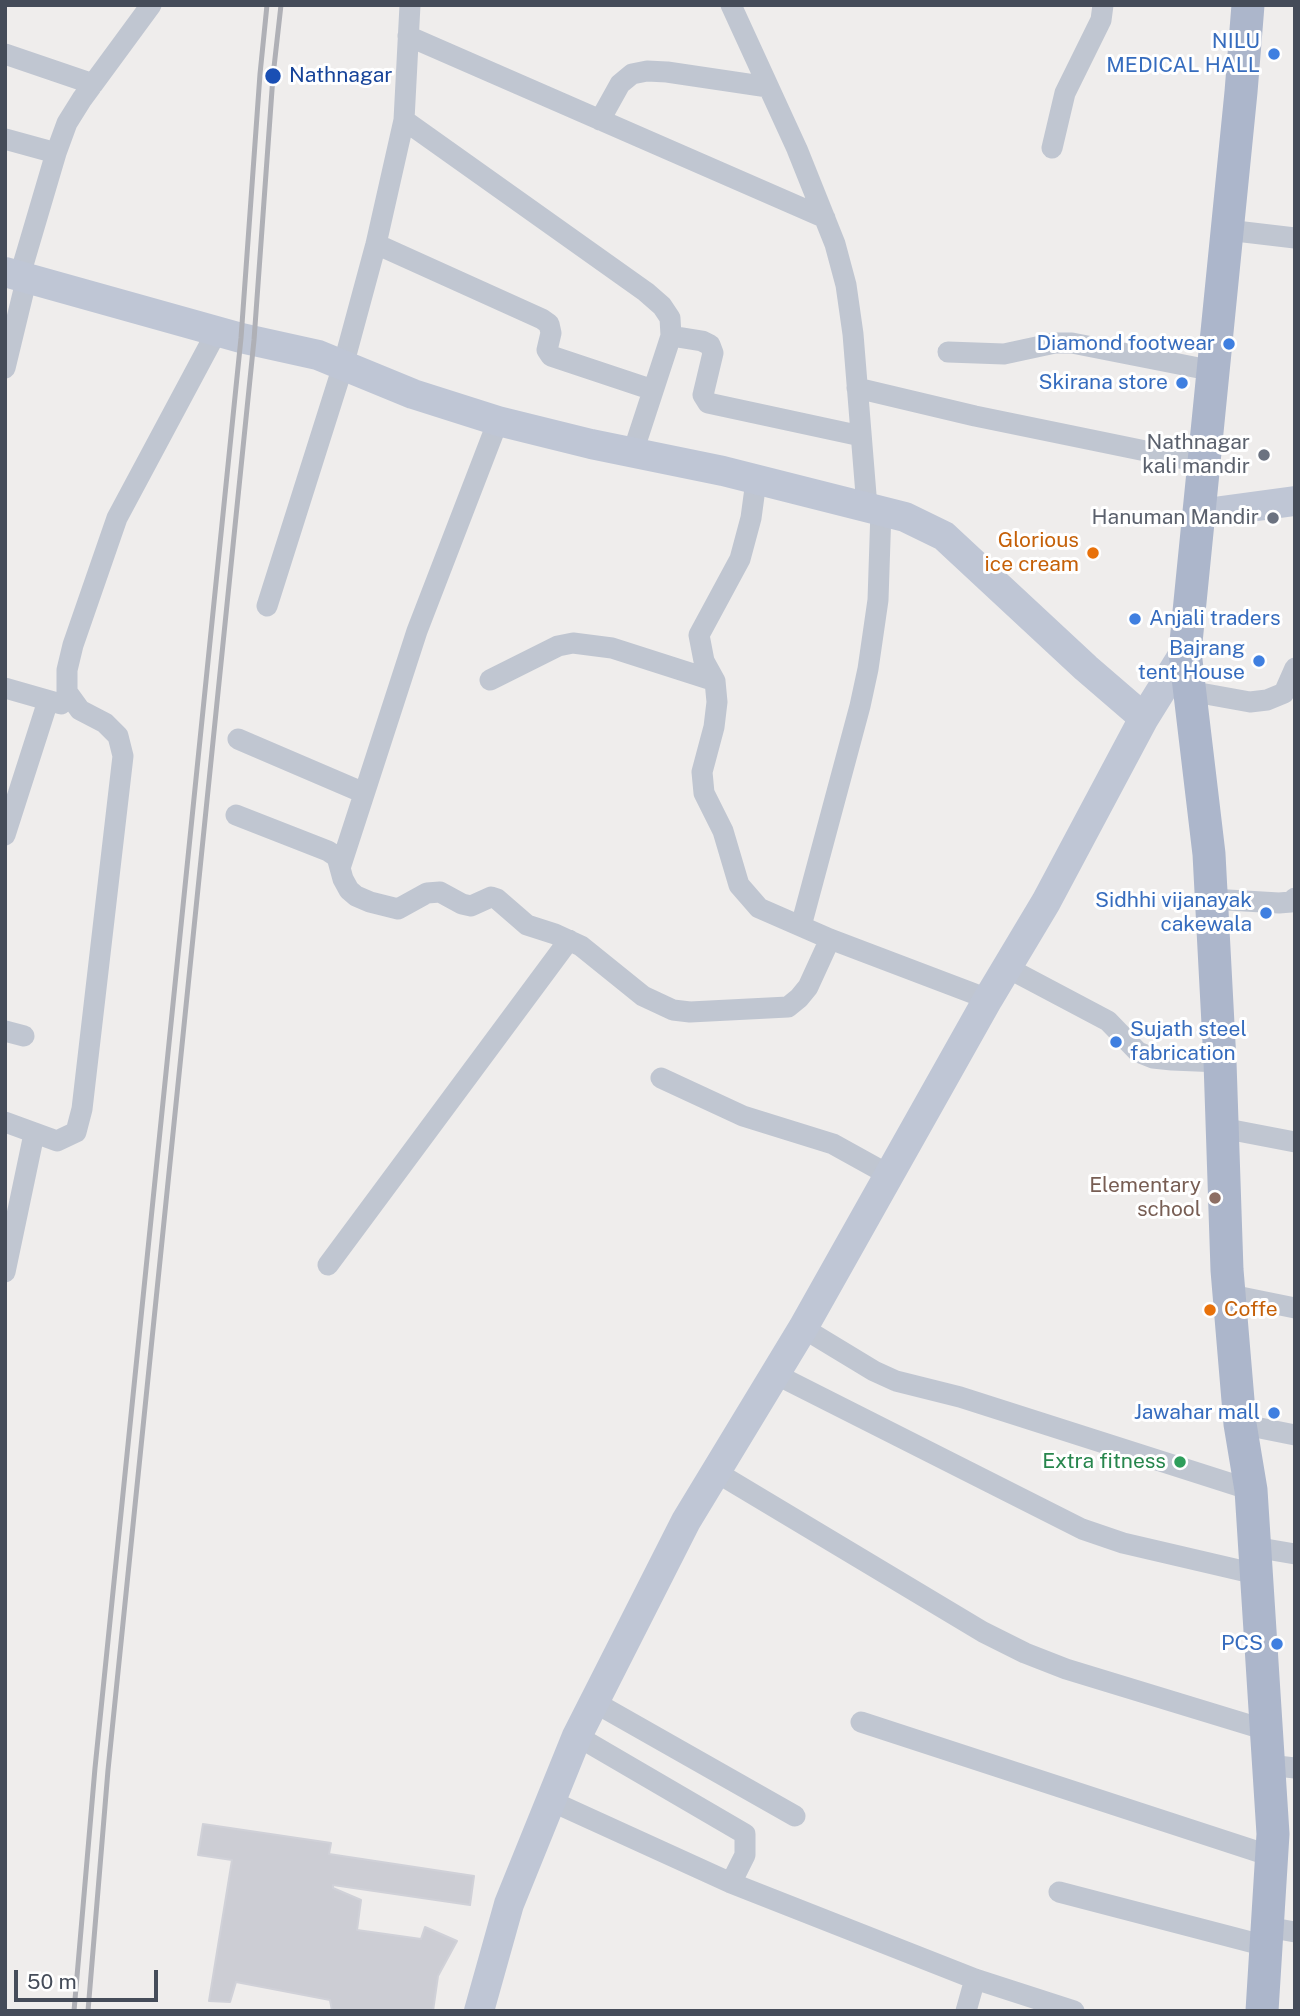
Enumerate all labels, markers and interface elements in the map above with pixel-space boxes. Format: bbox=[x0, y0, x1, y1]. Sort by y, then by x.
place label: NILU MEDICAL HALL bbox=[1106, 29, 1260, 79]
marker: NILU MEDICAL HALL bbox=[1266, 46, 1282, 62]
place label: Nathnagar bbox=[289, 63, 392, 89]
marker: Nathnagar bbox=[263, 66, 283, 86]
place label: Diamond footwear bbox=[1036, 331, 1215, 357]
marker: Diamond footwear bbox=[1221, 336, 1237, 352]
place label: Skirana store bbox=[1038, 370, 1168, 396]
marker: Skirana store bbox=[1174, 375, 1190, 391]
place label: Nathnagar kali mandir bbox=[1142, 430, 1250, 480]
marker: Nathnagar kali mandir bbox=[1256, 447, 1272, 463]
place label: Hanuman Mandir bbox=[1091, 505, 1259, 531]
marker: Hanuman Mandir bbox=[1265, 510, 1281, 526]
place label: Glorious ice cream bbox=[985, 528, 1079, 578]
marker: Glorious ice cream bbox=[1085, 545, 1101, 561]
place label: Anjali traders bbox=[1149, 606, 1281, 632]
marker: Anjali traders bbox=[1127, 611, 1143, 627]
place label: Bajrang tent House bbox=[1138, 636, 1245, 686]
marker: Bajrang tent House bbox=[1251, 653, 1267, 669]
place label: Sidhhi vijanayak cakewala bbox=[1095, 888, 1252, 938]
marker: Sidhhi vijanayak cakewala bbox=[1258, 905, 1274, 921]
place label: Sujath steel fabrication bbox=[1130, 1017, 1247, 1067]
marker: Sujath steel fabrication bbox=[1108, 1034, 1124, 1050]
place label: Elementary school bbox=[1089, 1173, 1201, 1223]
marker: Elementary school bbox=[1207, 1190, 1223, 1206]
place label: Coffe bbox=[1224, 1297, 1278, 1323]
marker: Coffe bbox=[1202, 1302, 1218, 1318]
place label: Jawahar mall bbox=[1134, 1400, 1260, 1426]
marker: Jawahar mall bbox=[1266, 1405, 1282, 1421]
place label: Extra fitness bbox=[1042, 1449, 1166, 1475]
marker: Extra fitness bbox=[1172, 1454, 1188, 1470]
place label: PCS bbox=[1221, 1631, 1263, 1657]
marker: PCS bbox=[1269, 1636, 1285, 1652]
scale bar bbox=[18, 1956, 161, 2000]
text: 50 m bbox=[27, 1969, 77, 1994]

